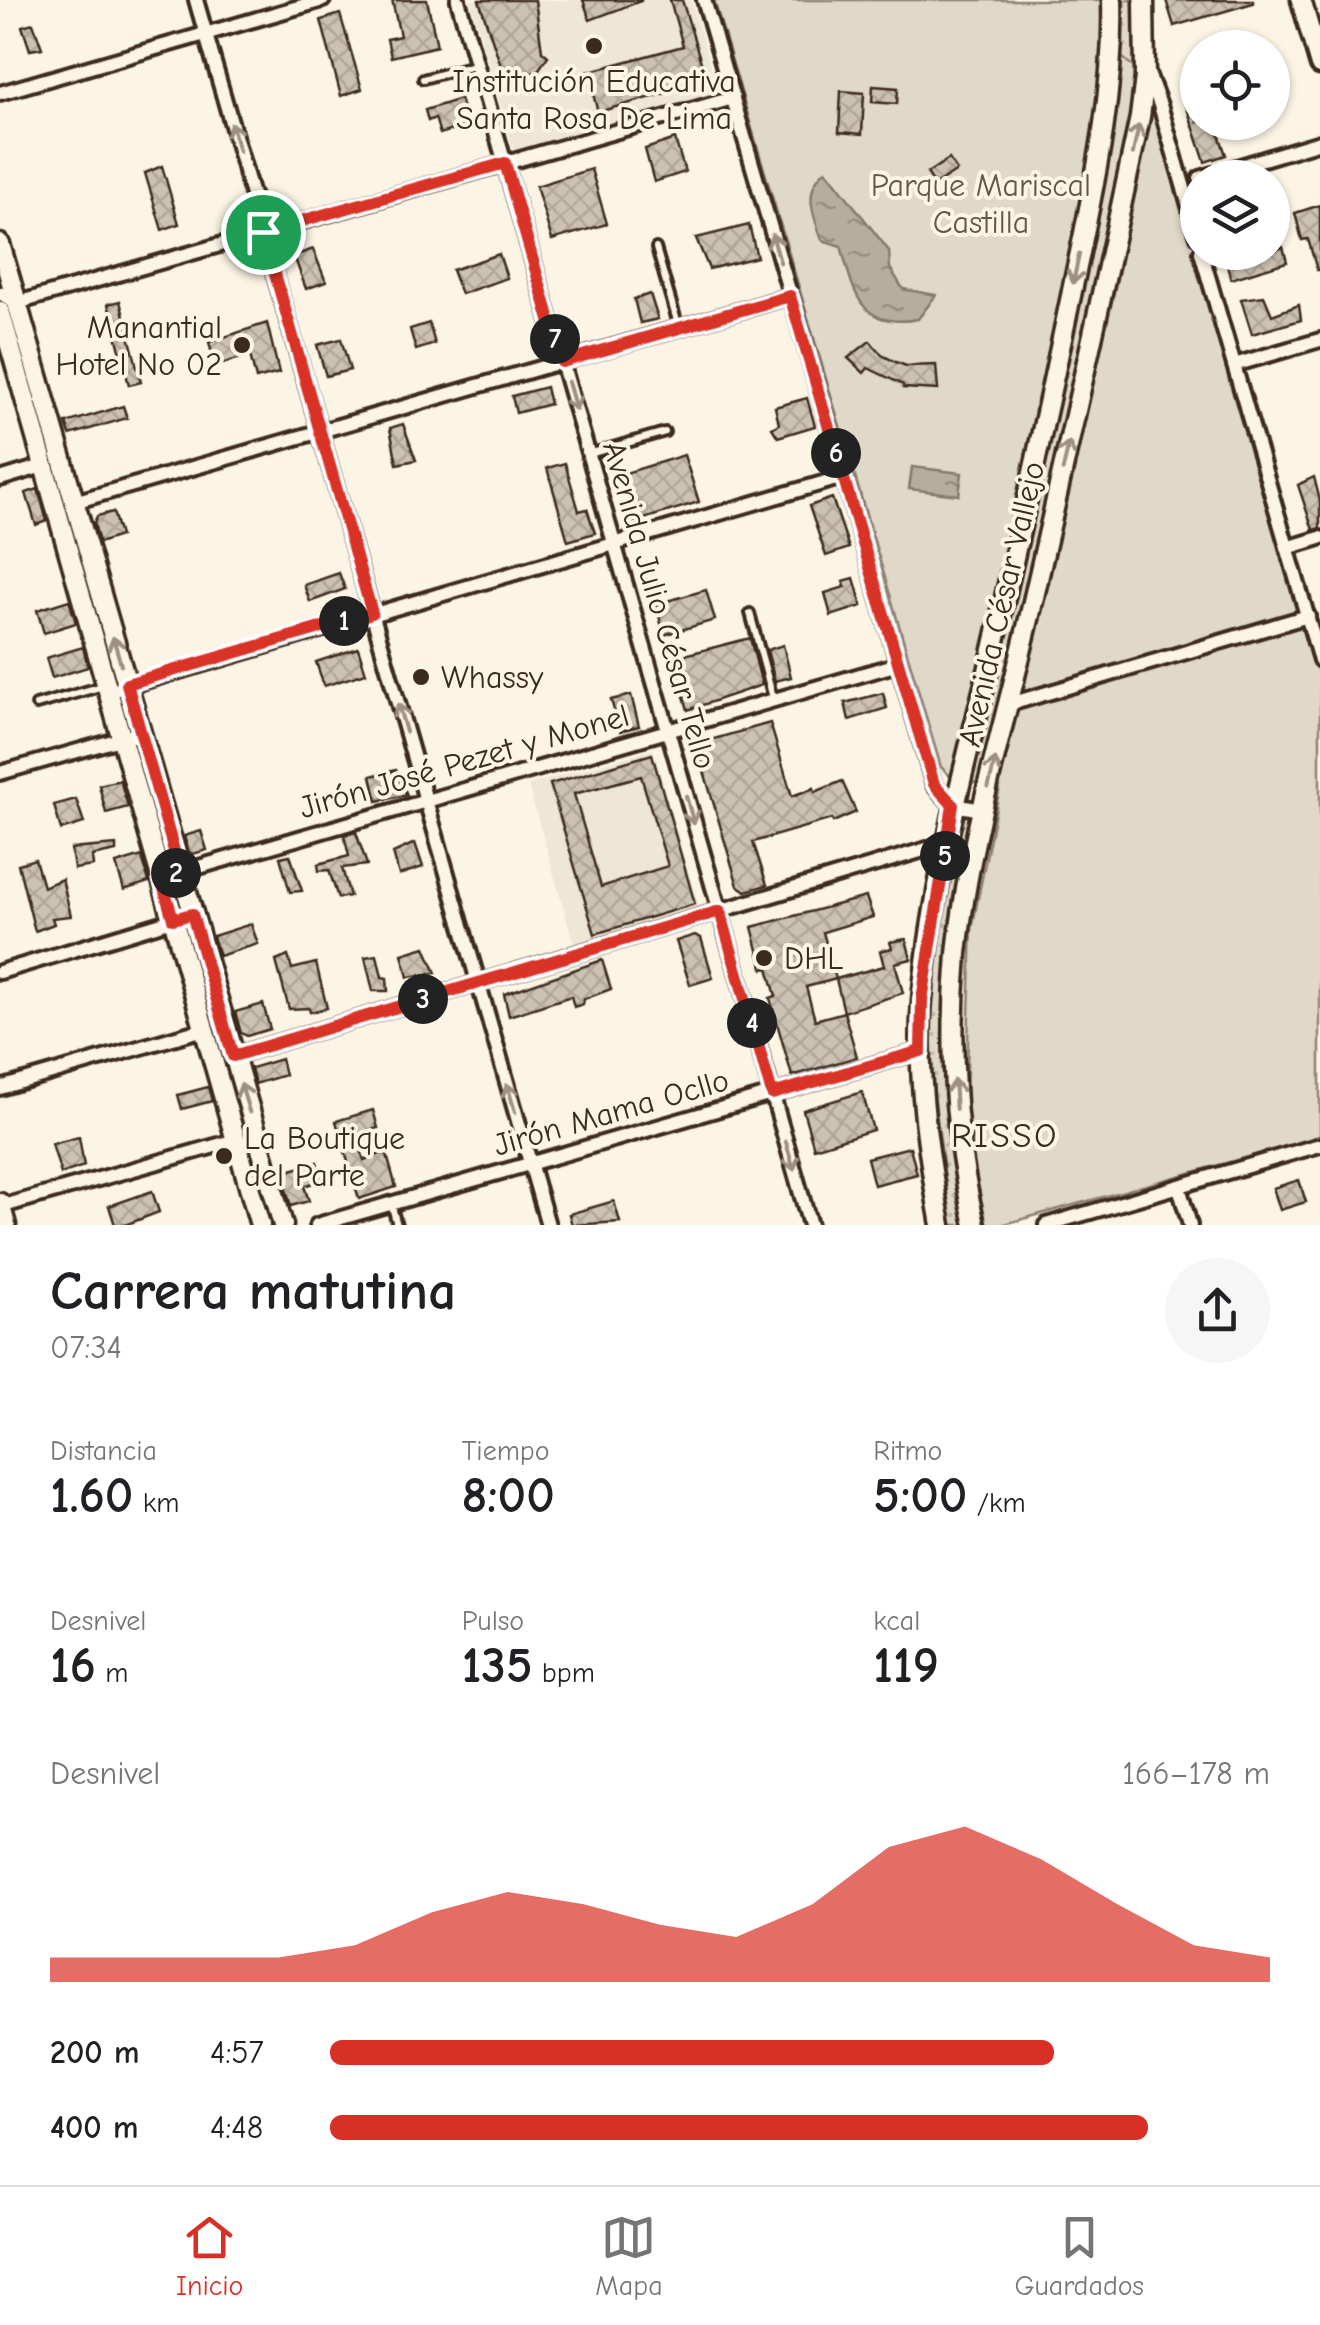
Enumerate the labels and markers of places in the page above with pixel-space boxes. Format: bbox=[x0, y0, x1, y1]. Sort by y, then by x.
marker: Institución Educativa Santa Rosa De Lima bbox=[583, 35, 605, 57]
place label: Institución Educativa Santa Rosa De Lima bbox=[452, 63, 736, 137]
pin bbox=[221, 190, 306, 275]
place label: Manantial Hotel No 02 bbox=[55, 309, 222, 383]
pin: 7 bbox=[530, 314, 580, 364]
marker: Manantial Hotel No 02 bbox=[231, 334, 253, 356]
pin: 6 bbox=[811, 428, 861, 478]
pin: 1 bbox=[319, 596, 369, 646]
place label: Whassy bbox=[441, 659, 544, 696]
marker: Whassy bbox=[410, 666, 432, 688]
pin: 5 bbox=[920, 831, 970, 881]
pin: 2 bbox=[151, 848, 201, 898]
place label: DHL bbox=[784, 940, 843, 977]
marker: DHL bbox=[753, 947, 775, 969]
pin: 3 bbox=[398, 974, 448, 1024]
pin: 4 bbox=[727, 998, 777, 1048]
place label: La Boutique del Parte bbox=[244, 1120, 405, 1194]
marker: La Boutique del Parte bbox=[213, 1145, 235, 1167]

